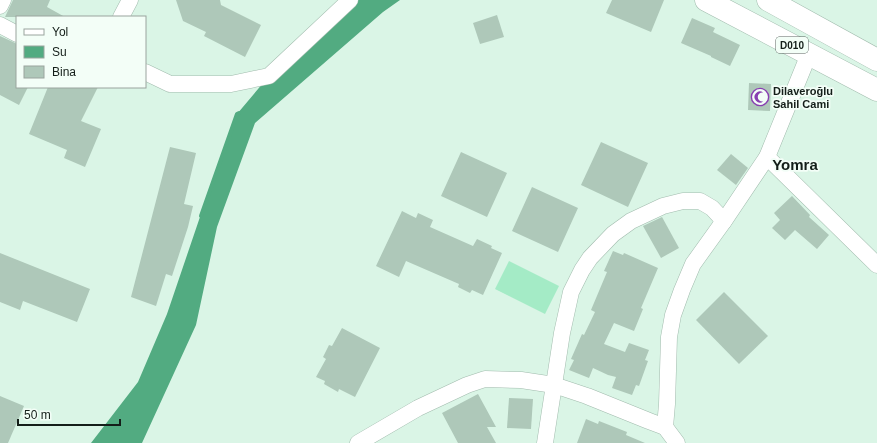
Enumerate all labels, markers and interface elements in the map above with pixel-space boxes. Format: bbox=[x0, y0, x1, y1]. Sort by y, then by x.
legend bbox=[16, 16, 146, 88]
text: Yol bbox=[52, 25, 68, 39]
road number: D010 bbox=[776, 37, 808, 53]
text: Su bbox=[52, 45, 67, 59]
text: Bina bbox=[52, 65, 76, 79]
place label: Dilaveroğlu Sahil Cami bbox=[773, 85, 833, 110]
mosque icon: Dilaveroğlu Sahil Cami bbox=[750, 87, 770, 107]
district label: Yomra bbox=[772, 156, 818, 173]
scale bar bbox=[18, 401, 120, 427]
text: 50 m bbox=[24, 408, 51, 422]

